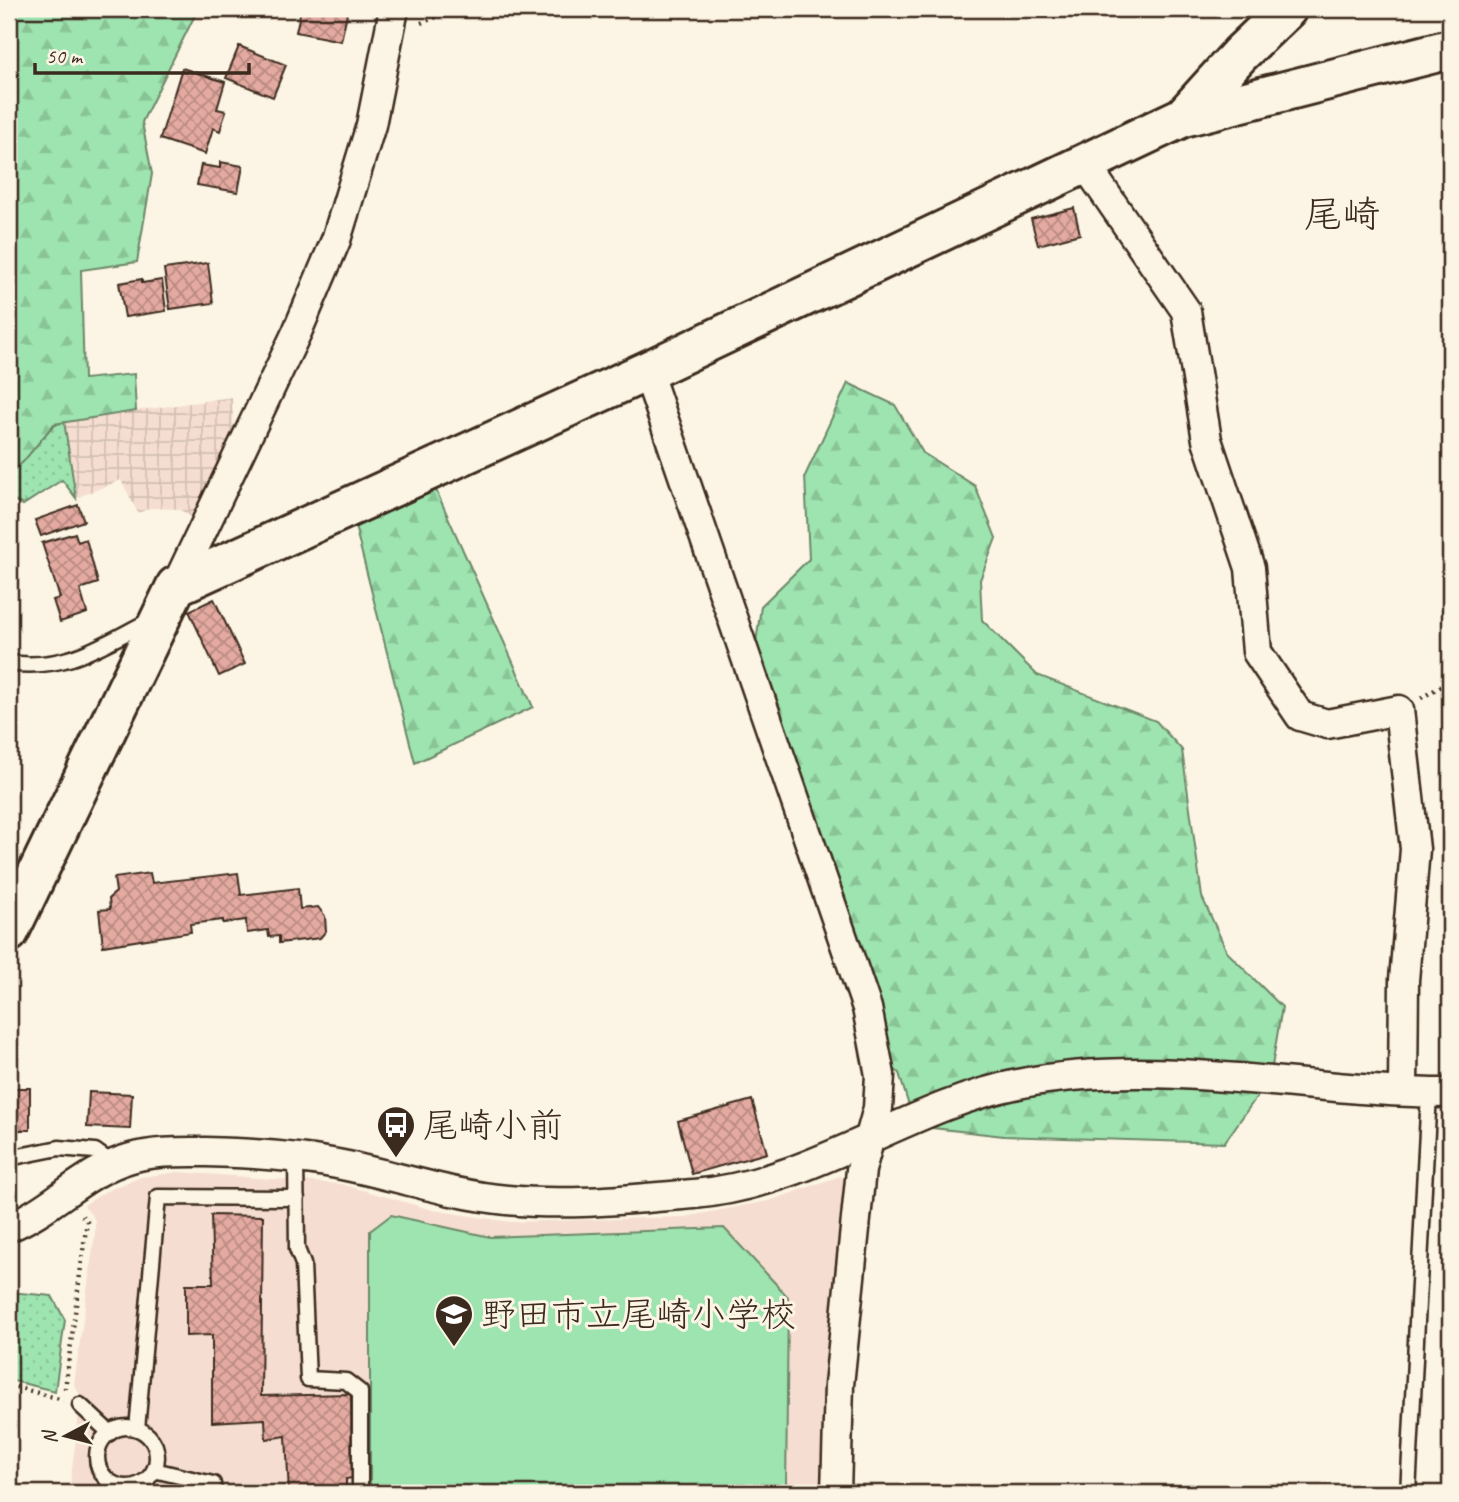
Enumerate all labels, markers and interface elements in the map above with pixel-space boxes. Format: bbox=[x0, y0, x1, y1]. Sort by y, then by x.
scale bar bbox=[35, 32, 248, 76]
text: 50 m bbox=[46, 43, 84, 69]
district label: 尾崎 bbox=[1304, 191, 1380, 238]
place label: 尾崎小前 bbox=[423, 1103, 563, 1148]
bus stop icon: 尾崎小前 bbox=[375, 1104, 417, 1159]
place label: 野田市立尾崎小学校 bbox=[481, 1292, 796, 1337]
school or university icon: 野田市立尾崎小学校 bbox=[433, 1293, 475, 1348]
north arrow bbox=[32, 1400, 102, 1470]
text: N bbox=[37, 1427, 63, 1445]

